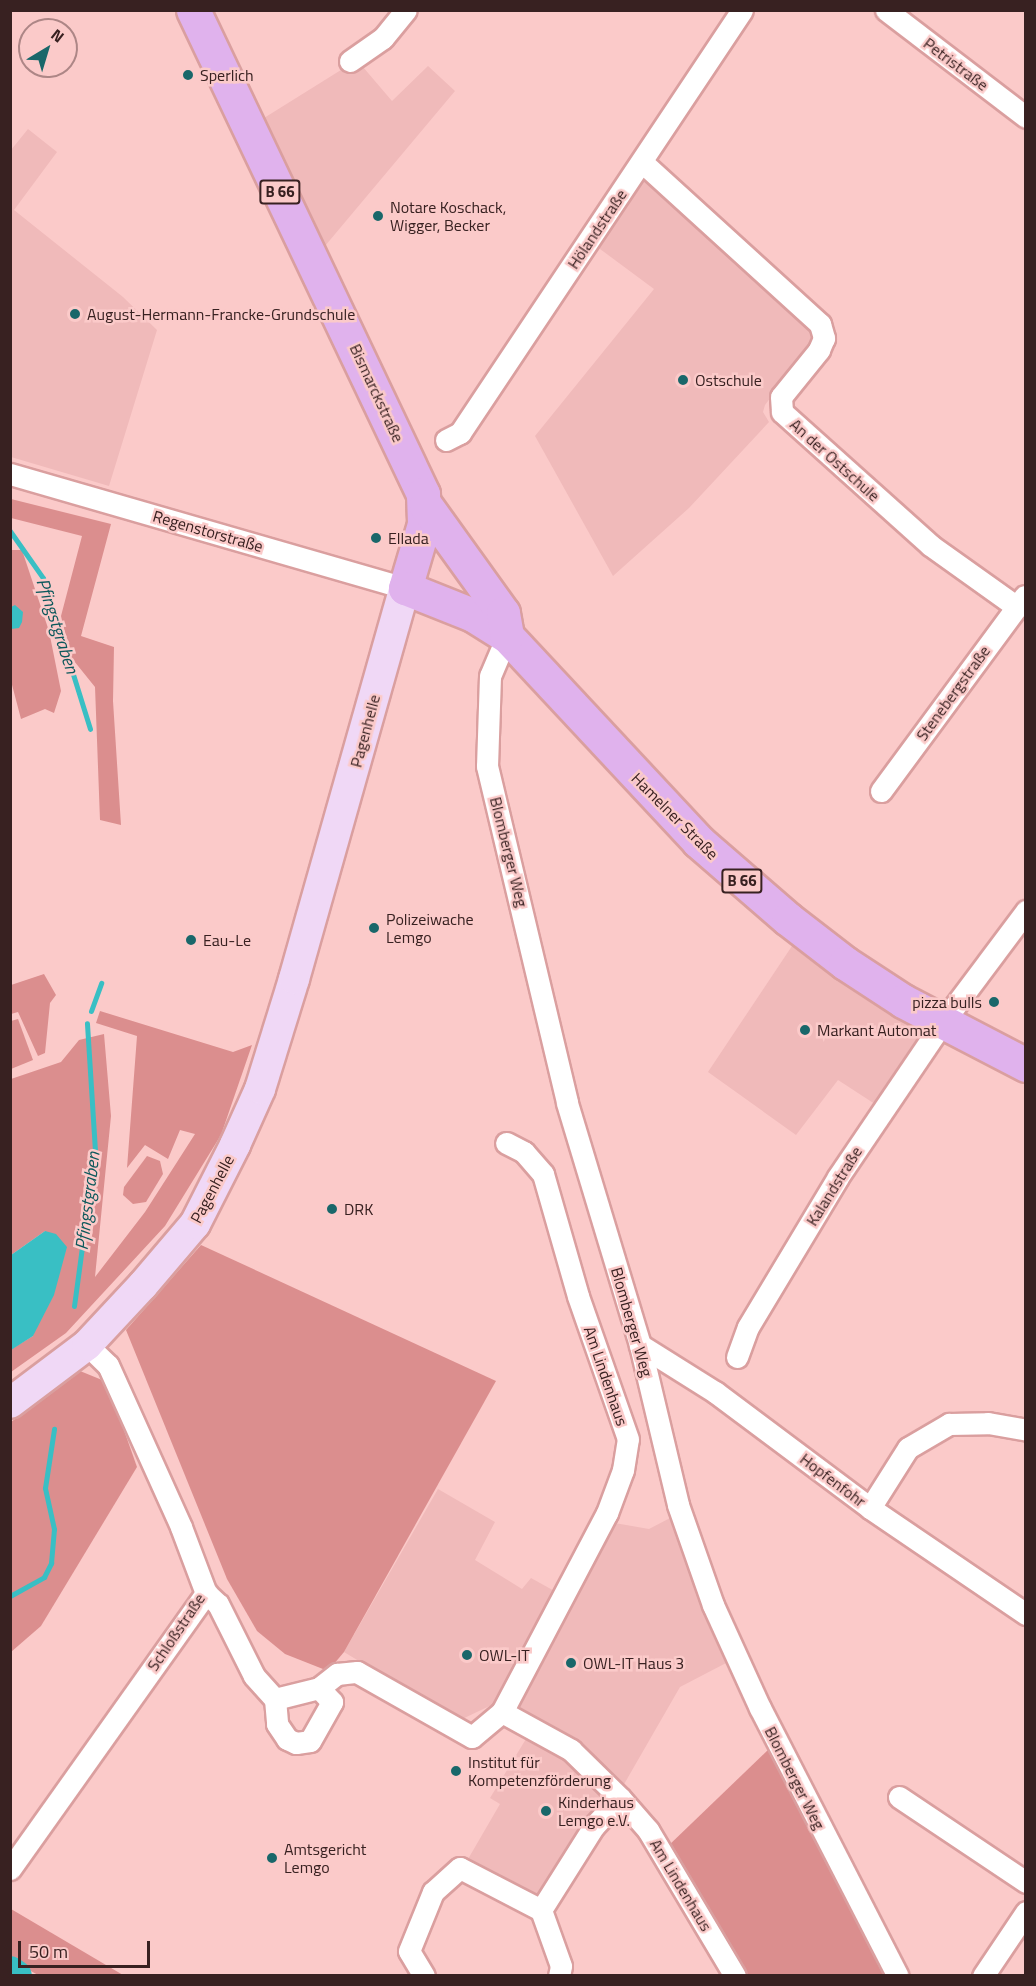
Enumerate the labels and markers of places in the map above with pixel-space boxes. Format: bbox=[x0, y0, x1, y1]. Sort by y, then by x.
place label: Sperlich bbox=[200, 65, 253, 85]
marker: Sperlich bbox=[181, 68, 195, 82]
place label: Notare Koschack, Wigger, Becker bbox=[390, 197, 506, 235]
marker: Notare Koschack, Wigger, Becker bbox=[371, 209, 385, 223]
place label: August-Hermann-Francke-Grundschule bbox=[87, 304, 355, 324]
marker: August-Hermann-Francke-Grundschule bbox=[68, 307, 82, 321]
place label: Ostschule bbox=[695, 370, 762, 390]
marker: Ostschule bbox=[676, 373, 690, 387]
place label: Ellada bbox=[388, 528, 429, 548]
marker: Ellada bbox=[369, 531, 383, 545]
place label: Polizeiwache Lemgo bbox=[386, 909, 474, 947]
marker: Polizeiwache Lemgo bbox=[367, 921, 381, 935]
place label: Eau-Le bbox=[203, 930, 251, 950]
marker: Eau-Le bbox=[184, 933, 198, 947]
place label: pizza bulls bbox=[912, 992, 982, 1012]
marker: pizza bulls bbox=[987, 995, 1001, 1009]
place label: Markant Automat bbox=[817, 1020, 936, 1040]
marker: Markant Automat bbox=[798, 1023, 812, 1037]
place label: DRK bbox=[344, 1199, 373, 1219]
marker: DRK bbox=[325, 1202, 339, 1216]
place label: OWL-IT bbox=[479, 1645, 530, 1665]
marker: OWL-IT bbox=[460, 1648, 474, 1662]
place label: OWL-IT Haus 3 bbox=[583, 1653, 684, 1673]
marker: OWL-IT Haus 3 bbox=[564, 1656, 578, 1670]
place label: Institut für Kompetenzförderung bbox=[468, 1752, 611, 1790]
marker: Institut für Kompetenzförderung bbox=[449, 1764, 463, 1778]
place label: Kinderhaus Lemgo e.V. bbox=[558, 1792, 634, 1830]
marker: Kinderhaus Lemgo e.V. bbox=[539, 1804, 553, 1818]
place label: Amtsgericht Lemgo bbox=[284, 1839, 366, 1877]
marker: Amtsgericht Lemgo bbox=[265, 1851, 279, 1865]

